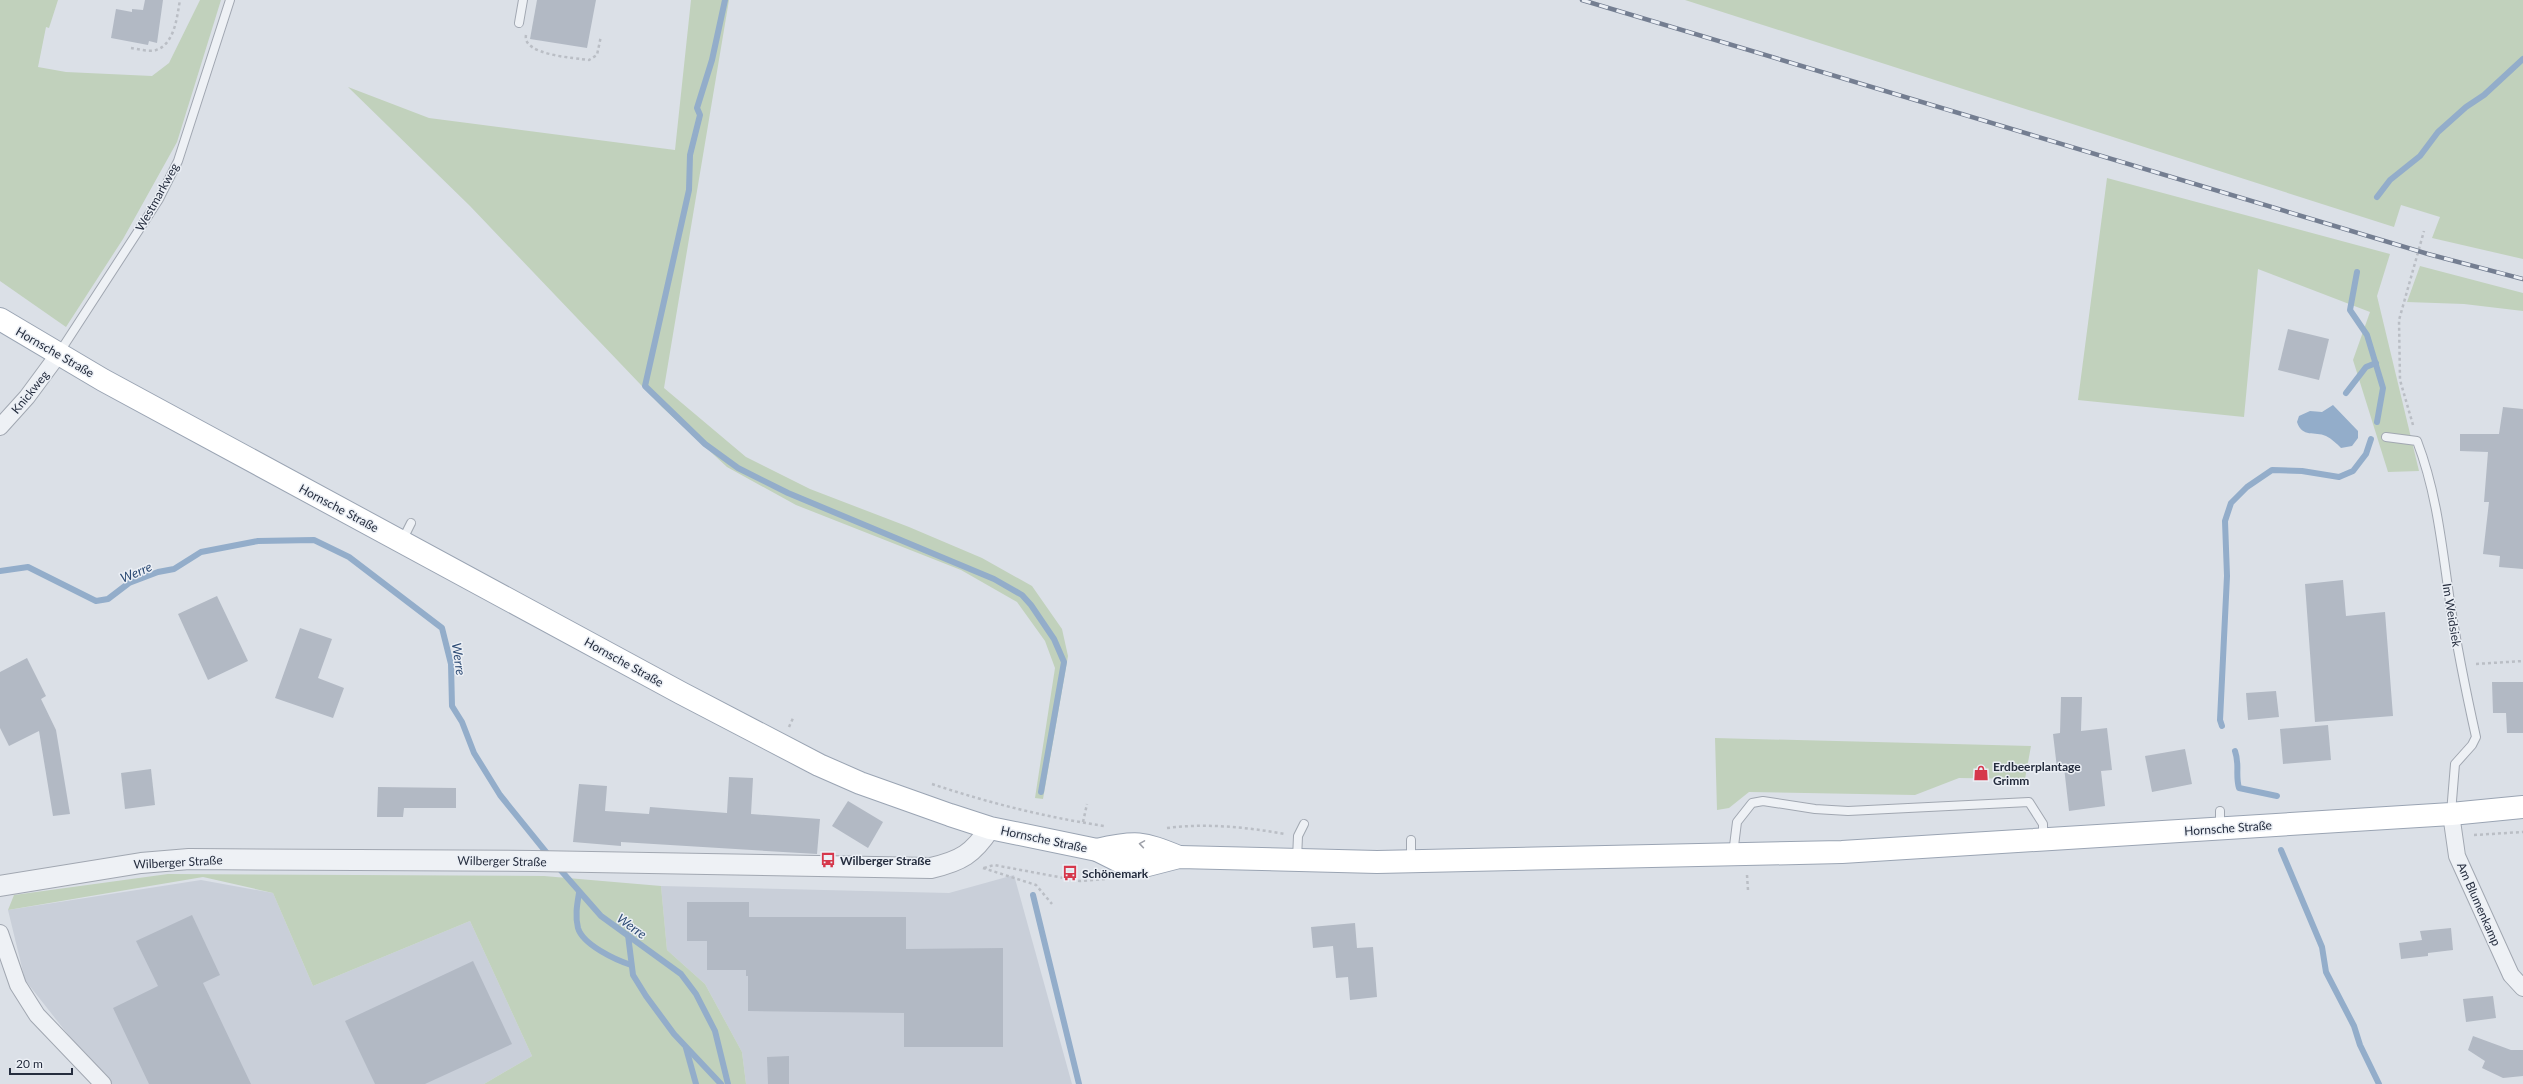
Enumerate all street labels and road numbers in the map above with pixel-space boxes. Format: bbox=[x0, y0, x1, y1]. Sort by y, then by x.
street label: Westmarkweg bbox=[132, 160, 182, 234]
street label: Hornsche Straße bbox=[13, 324, 97, 380]
street label: Knickweg bbox=[8, 367, 52, 417]
street label: Hornsche Straße bbox=[297, 481, 381, 535]
street label: Im Weidsiek bbox=[2440, 582, 2465, 649]
street label: Hornsche Straße bbox=[582, 634, 666, 690]
street label: Hornsche Straße bbox=[2184, 817, 2272, 839]
street label: Hornsche Straße bbox=[999, 823, 1089, 855]
street label: Wilberger Straße bbox=[133, 852, 223, 872]
street label: Wilberger Straße bbox=[457, 853, 547, 869]
street label: Am Blumenkamp bbox=[2454, 860, 2504, 948]

